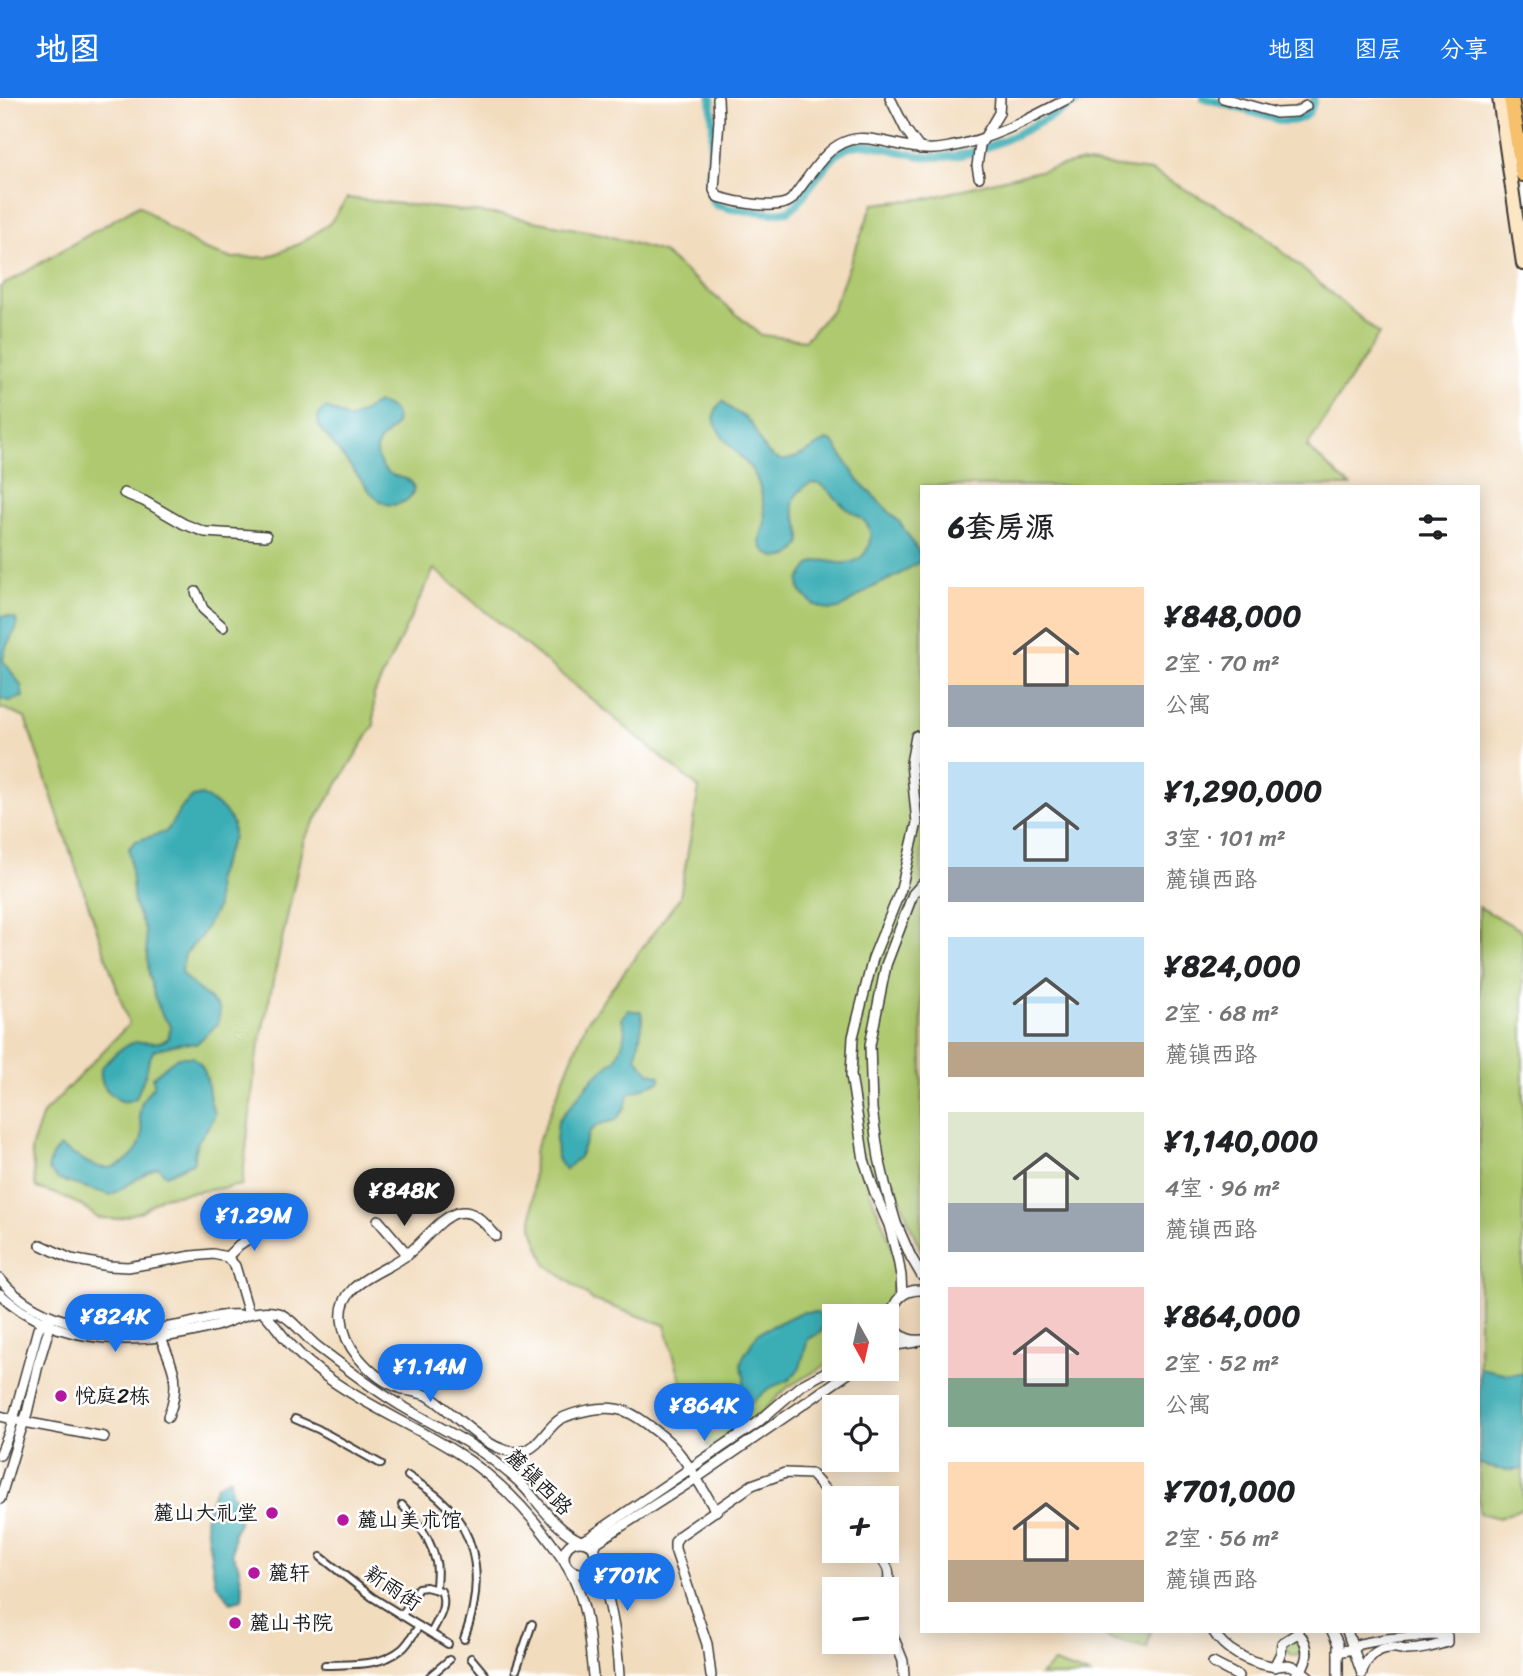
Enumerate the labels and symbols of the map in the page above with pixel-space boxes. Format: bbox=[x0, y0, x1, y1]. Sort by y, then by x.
pin: ¥848K bbox=[355, 1168, 453, 1228]
pin: ¥1.29M bbox=[197, 1194, 311, 1253]
pin: ¥824K bbox=[66, 1294, 164, 1354]
north arrow bbox=[822, 1304, 900, 1381]
pin: ¥1.14M bbox=[373, 1344, 487, 1404]
place label: 悦庭2栋 bbox=[75, 1377, 150, 1415]
pin: ¥864K bbox=[655, 1384, 753, 1443]
marker: 悦庭2栋 bbox=[53, 1388, 69, 1404]
street label: 麓镇西路 bbox=[496, 1439, 582, 1525]
place label: 麓山大礼堂 bbox=[153, 1494, 258, 1532]
place label: 麓山美术馆 bbox=[357, 1501, 462, 1539]
marker: 麓山大礼堂 bbox=[264, 1505, 280, 1521]
marker: 麓山美术馆 bbox=[335, 1512, 351, 1528]
place label: 麓轩 bbox=[268, 1554, 310, 1592]
pin: ¥701K bbox=[578, 1554, 676, 1613]
street label: 新雨街 bbox=[356, 1555, 430, 1621]
marker: 麓轩 bbox=[246, 1565, 262, 1581]
place label: 麓山书院 bbox=[249, 1604, 333, 1642]
marker: 麓山书院 bbox=[227, 1615, 243, 1631]

